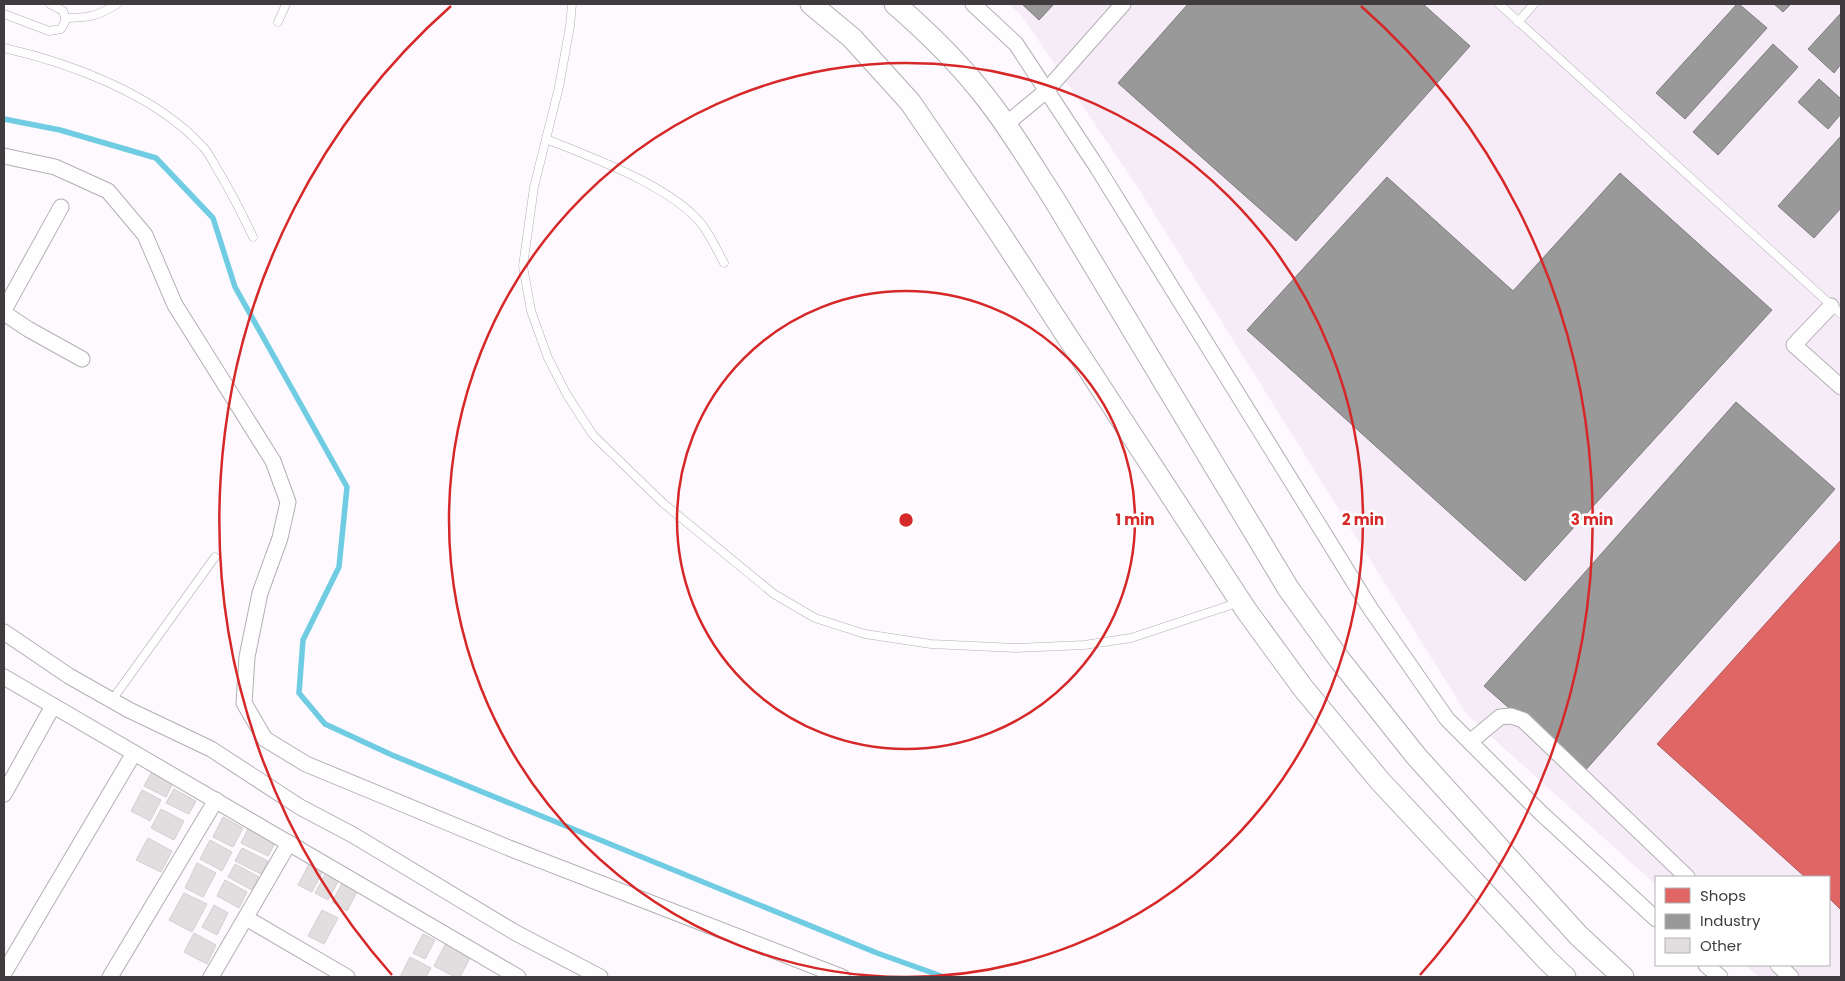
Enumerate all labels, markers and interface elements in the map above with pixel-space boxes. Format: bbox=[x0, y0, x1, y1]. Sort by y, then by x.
text: 1 min bbox=[1115, 509, 1155, 530]
text: 2 min bbox=[1342, 509, 1384, 530]
text: 3 min bbox=[1571, 509, 1613, 530]
centre of rings bbox=[897, 511, 915, 529]
legend bbox=[1655, 876, 1830, 966]
text: Shops bbox=[1700, 885, 1746, 906]
text: Industry bbox=[1700, 910, 1761, 931]
text: Other bbox=[1700, 935, 1742, 956]

